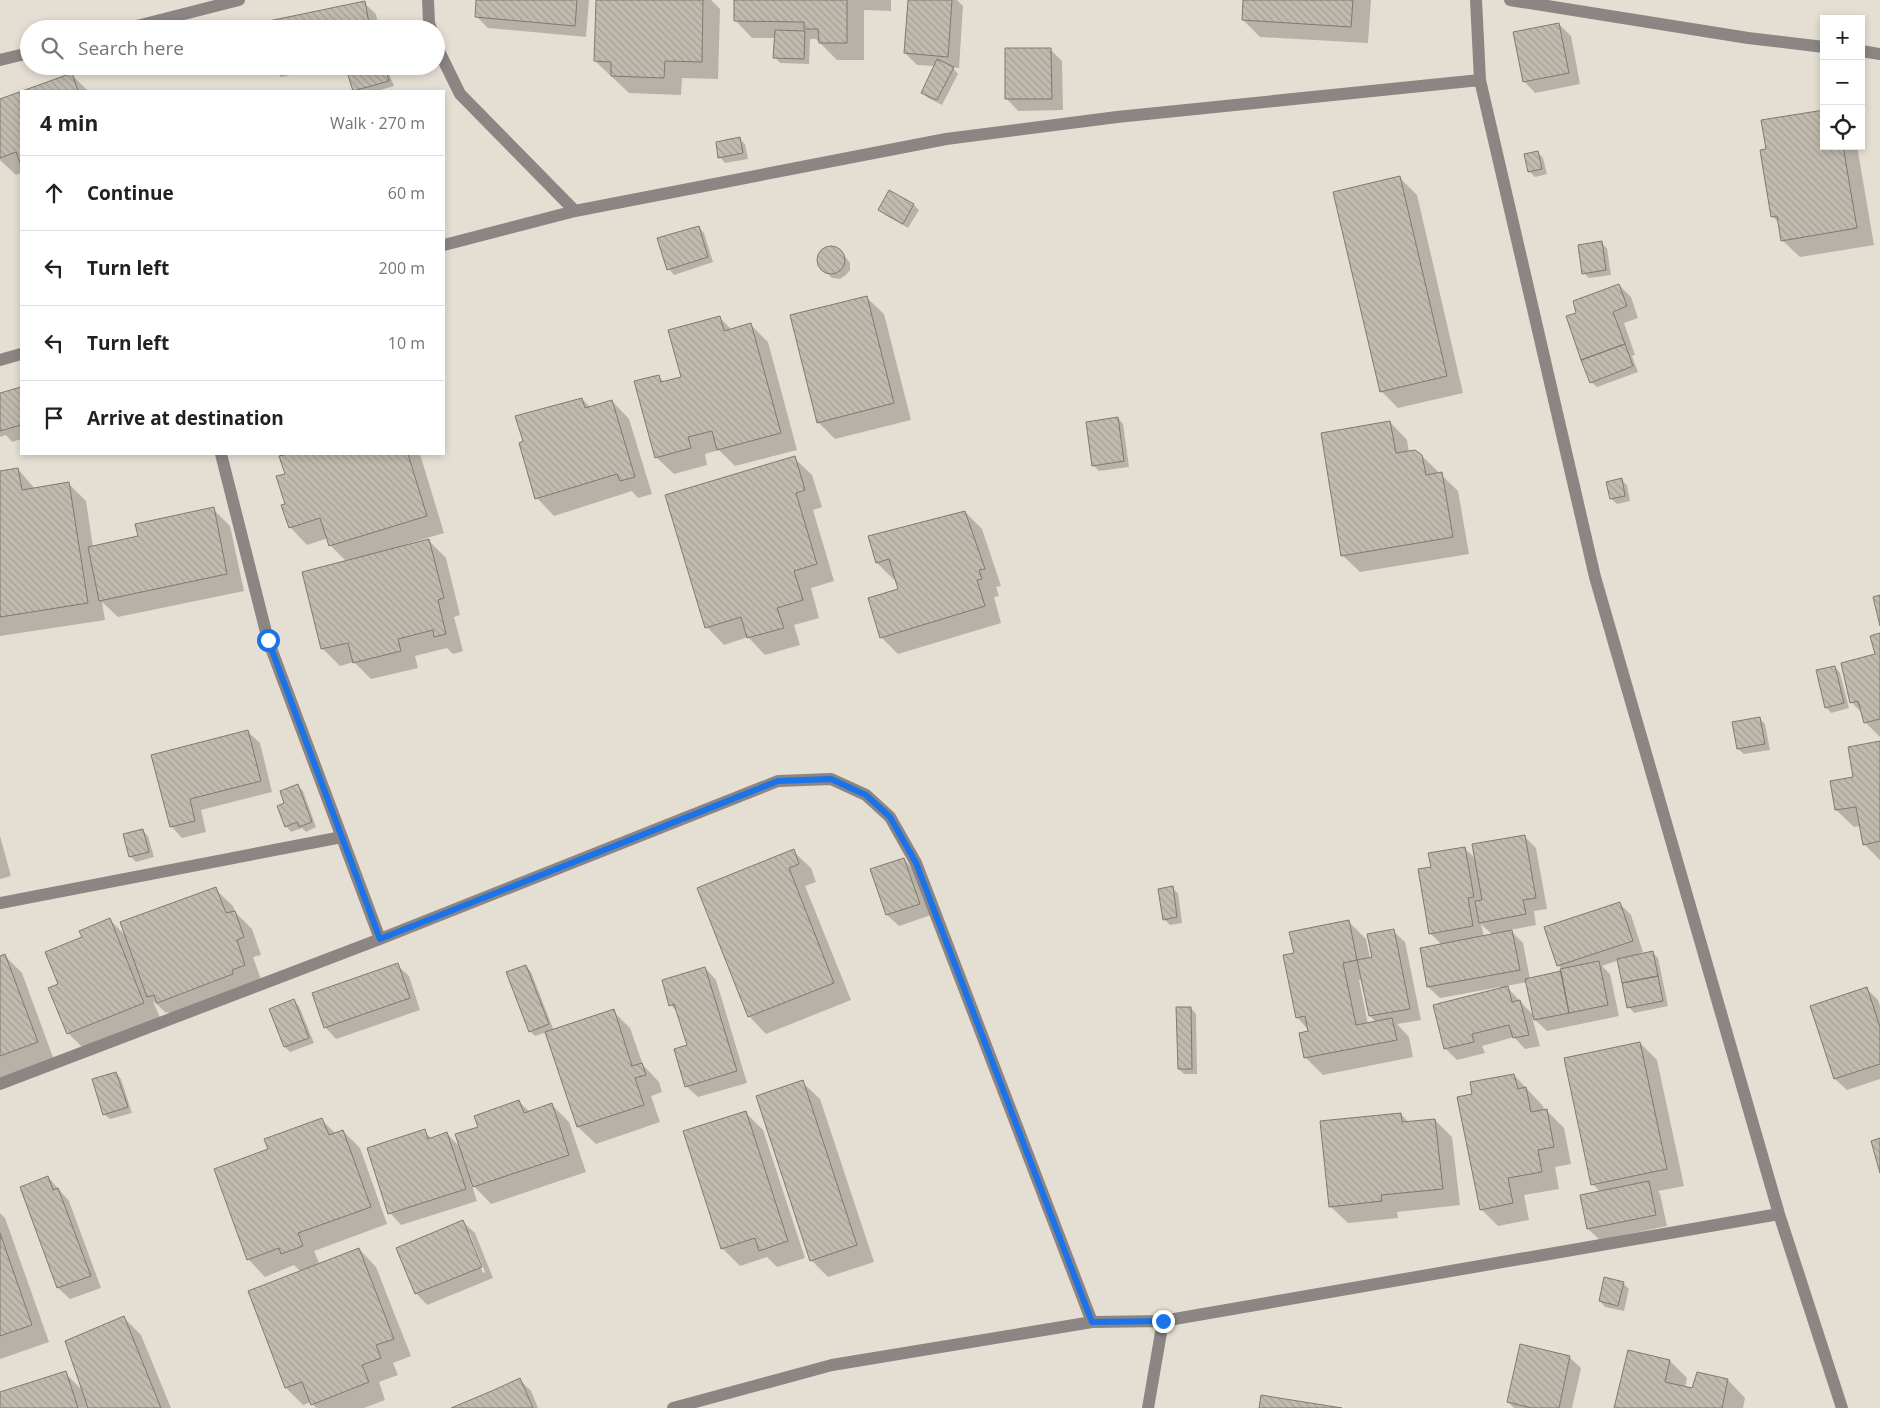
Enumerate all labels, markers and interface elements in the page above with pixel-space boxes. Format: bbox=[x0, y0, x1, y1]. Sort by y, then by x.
map controls bbox=[1820, 15, 1865, 150]
button: + bbox=[1820, 15, 1865, 60]
search box bbox=[20, 20, 445, 75]
icon: search bbox=[38, 34, 66, 62]
text: Search here bbox=[78, 35, 184, 61]
button: − bbox=[1820, 60, 1865, 105]
button: locate bbox=[1820, 105, 1865, 150]
text: 4 min bbox=[40, 109, 98, 137]
text: Walk · 270 m bbox=[330, 112, 425, 134]
icon: ahead bbox=[40, 179, 68, 207]
text: Continue bbox=[87, 180, 174, 206]
text: 60 m bbox=[388, 182, 425, 204]
icon: left bbox=[40, 254, 68, 282]
text: Turn left bbox=[87, 255, 169, 281]
text: 200 m bbox=[379, 257, 425, 279]
icon: left bbox=[40, 329, 68, 357]
text: Turn left bbox=[87, 330, 169, 356]
text: 10 m bbox=[388, 332, 425, 354]
icon: arrive bbox=[40, 404, 68, 432]
text: Arrive at destination bbox=[87, 405, 284, 431]
route start bbox=[257, 629, 280, 652]
route end bbox=[1152, 1310, 1175, 1333]

